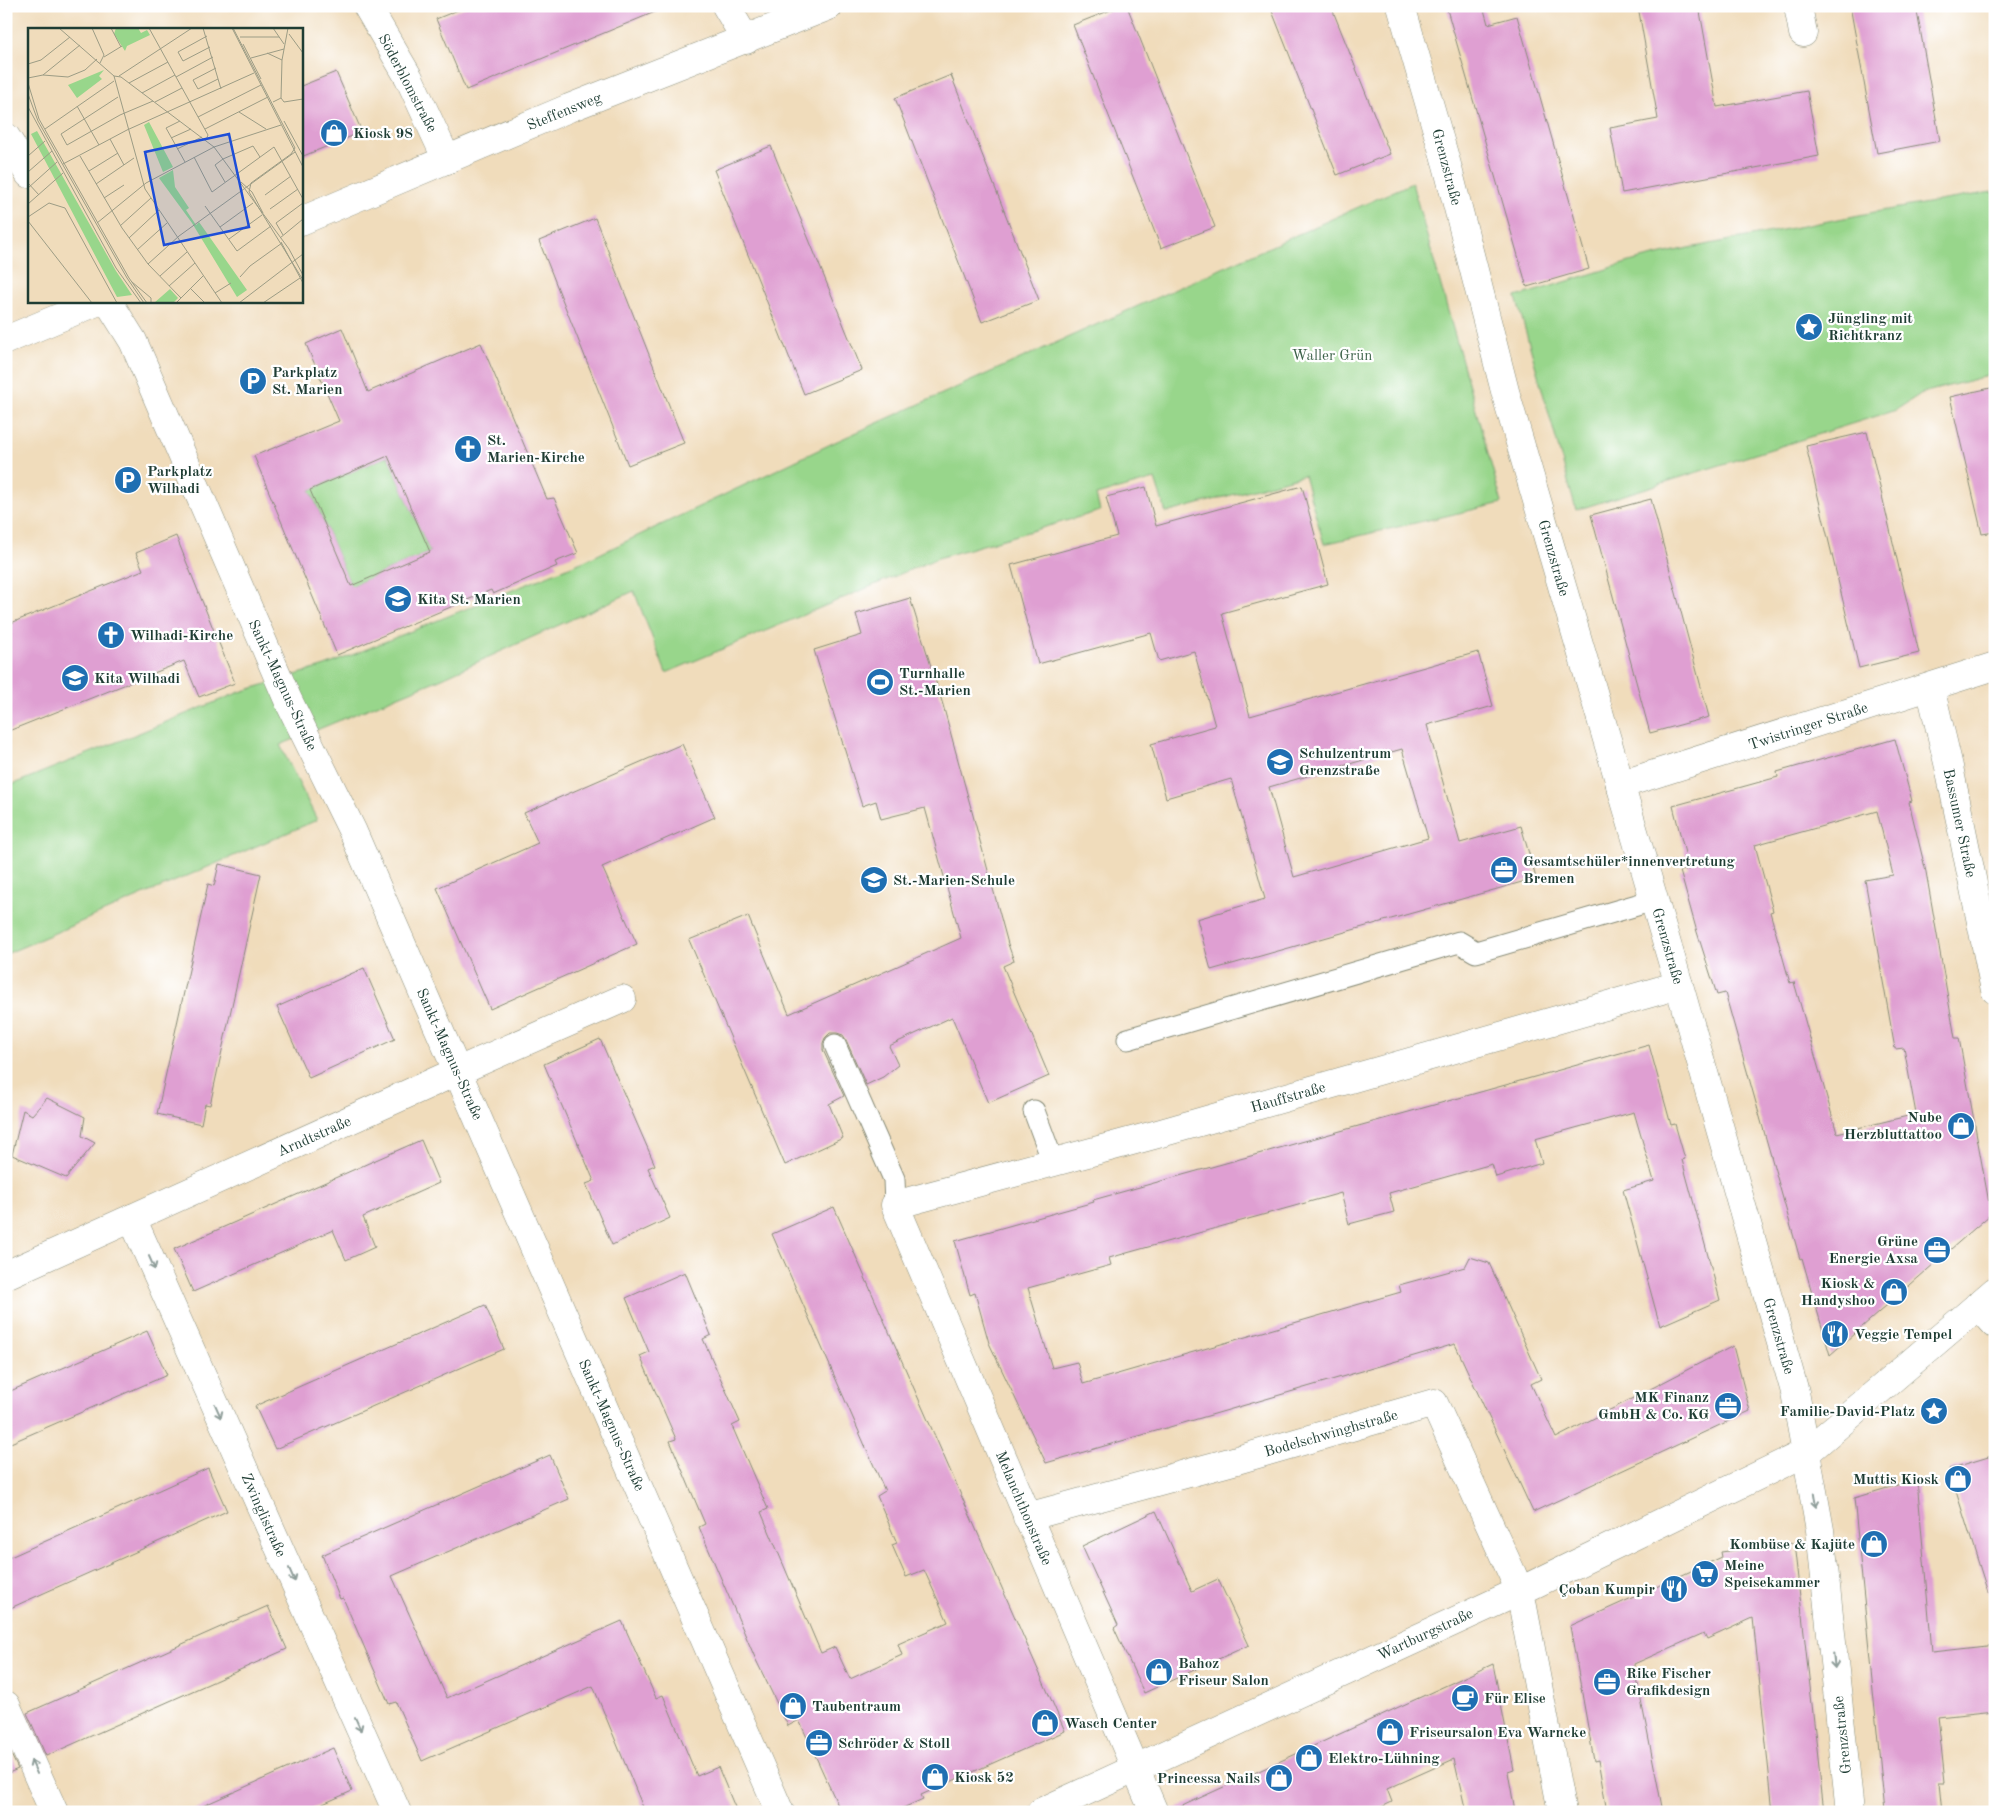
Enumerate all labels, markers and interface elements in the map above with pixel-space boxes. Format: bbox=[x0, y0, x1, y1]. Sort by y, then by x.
inset map bbox=[28, 28, 302, 302]
street label: Söderblomstraße bbox=[375, 32, 439, 135]
street label: Steffensweg bbox=[525, 91, 604, 134]
shop icon: Kiosk 98 bbox=[319, 118, 349, 148]
place label: Kiosk 98 bbox=[353, 127, 413, 142]
street label: Grenzstraße bbox=[1428, 127, 1463, 207]
place icon: Jüngling mit Richtkranz bbox=[1794, 312, 1824, 342]
place label: Jüngling mit Richtkranz bbox=[1828, 312, 1913, 344]
park label: Waller Grün bbox=[1292, 349, 1372, 364]
parking icon: Parkplatz St. Marien bbox=[238, 366, 268, 396]
place label: Parkplatz St. Marien bbox=[272, 366, 343, 398]
church icon: St. Marien-Kirche bbox=[453, 434, 483, 464]
place label: St. Marien-Kirche bbox=[487, 434, 585, 466]
parking icon: Parkplatz Wilhadi bbox=[113, 465, 143, 495]
place label: Parkplatz Wilhadi bbox=[147, 465, 212, 497]
street label: Grenzstraße bbox=[1535, 519, 1571, 598]
school or university icon: Kita St. Marien bbox=[383, 584, 413, 614]
place label: Kita St. Marien bbox=[417, 593, 521, 608]
street label: Sankt-Magnus-Straße bbox=[245, 618, 319, 753]
church icon: Wilhadi-Kirche bbox=[96, 620, 126, 650]
place label: Wilhadi-Kirche bbox=[130, 629, 233, 644]
school or university icon: Kita Wilhadi bbox=[60, 663, 90, 693]
sports icon: Turnhalle St.-Marien bbox=[865, 667, 895, 697]
place label: Turnhalle St.-Marien bbox=[899, 667, 971, 699]
place label: Kita Wilhadi bbox=[94, 672, 180, 687]
street label: Twistringer Straße bbox=[1747, 701, 1870, 754]
school or university icon: Schulzentrum Grenzstraße bbox=[1265, 747, 1295, 777]
place label: Schulzentrum Grenzstraße bbox=[1299, 747, 1391, 779]
street label: Bassumer Straße bbox=[1940, 768, 1977, 879]
office icon: Gesamtschüler*innenvertretung Bremen bbox=[1489, 855, 1519, 885]
place label: Gesamtschüler*innenvertretung Bremen bbox=[1523, 855, 1736, 887]
school or university icon: St.-Marien-Schule bbox=[859, 865, 889, 895]
place label: St.-Marien-Schule bbox=[893, 874, 1015, 889]
street label: Grenzstraße bbox=[1649, 907, 1685, 986]
street label: Sankt-Magnus-Straße bbox=[413, 986, 485, 1123]
street label: Hauffstraße bbox=[1249, 1081, 1328, 1116]
place label: Nube Herzbluttattoo bbox=[1844, 1111, 1942, 1143]
shop icon: Nube Herzbluttattoo bbox=[1946, 1111, 1976, 1141]
street label: Arndtstraße bbox=[276, 1114, 354, 1160]
place label: Grüne Energie Axsa bbox=[1829, 1235, 1918, 1267]
office icon: Grüne Energie Axsa bbox=[1922, 1235, 1952, 1265]
one-way arrow bbox=[147, 1255, 157, 1270]
place label: Kiosk & Handyshoo bbox=[1801, 1277, 1875, 1309]
shop icon: Kiosk & Handyshoo bbox=[1879, 1277, 1909, 1307]
street label: Grenzstraße bbox=[1760, 1297, 1796, 1376]
restaurant icon: Veggie Tempel bbox=[1820, 1319, 1850, 1349]
place label: Veggie Tempel bbox=[1854, 1328, 1953, 1343]
street label: Sankt-Magnus-Straße bbox=[575, 1357, 647, 1494]
place label: MK Finanz GmbH & Co. KG bbox=[1598, 1391, 1709, 1423]
office icon: MK Finanz GmbH & Co. KG bbox=[1713, 1391, 1743, 1421]
place icon: Familie-David-Platz bbox=[1919, 1396, 1949, 1426]
one-way arrow bbox=[213, 1403, 223, 1418]
place label: Familie-David-Platz bbox=[1780, 1405, 1915, 1420]
street label: Bodelschwinghstraße bbox=[1263, 1408, 1400, 1461]
street label: Melanchthonstraße bbox=[992, 1449, 1054, 1568]
shop icon: Muttis Kiosk bbox=[1943, 1464, 1973, 1494]
street label: Zwinglistraße bbox=[237, 1471, 288, 1560]
place label: Muttis Kiosk bbox=[1853, 1473, 1940, 1488]
one-way arrow bbox=[1810, 1492, 1820, 1508]
shop icon: Kombüse & Kajüte bbox=[1859, 1529, 1889, 1559]
place label: Kombüse & Kajüte bbox=[1729, 1538, 1855, 1553]
supermarket icon: Meine Speisekammer bbox=[1690, 1559, 1720, 1589]
place label: Meine Speisekammer bbox=[1724, 1559, 1821, 1591]
one-way arrow bbox=[287, 1567, 297, 1582]
restaurant icon: Çoban Kumpir bbox=[1659, 1574, 1689, 1604]
place label: Çoban Kumpir bbox=[1559, 1583, 1655, 1598]
street label: Wartburgstraße bbox=[1375, 1607, 1476, 1664]
one-way arrow bbox=[1829, 1653, 1839, 1669]
shop icon: Bahoz Friseur Salon bbox=[1144, 1657, 1174, 1687]
place label: Bahoz Friseur Salon bbox=[1178, 1657, 1269, 1689]
office icon: Rike Fischer Grafikdesign bbox=[1592, 1667, 1622, 1697]
place label: Rike Fischer Grafikdesign bbox=[1626, 1667, 1712, 1699]
cafe icon: Für Elise bbox=[1450, 1683, 1480, 1713]
shop icon: Taubentraum bbox=[778, 1691, 808, 1721]
place label: Für Elise bbox=[1484, 1692, 1546, 1707]
street label: Grenzstraße bbox=[1832, 1695, 1855, 1775]
place label: Taubentraum bbox=[812, 1700, 901, 1715]
shop icon: Wasch Center bbox=[1030, 1708, 1060, 1738]
one-way arrow bbox=[353, 1716, 363, 1731]
place label: Wasch Center bbox=[1064, 1717, 1157, 1732]
shop icon: Friseursalon Eva Warncke bbox=[1375, 1717, 1405, 1747]
place label: Friseursalon Eva Warncke bbox=[1409, 1726, 1586, 1741]
office icon: Schröder & Stoll bbox=[804, 1728, 834, 1758]
place label: Schröder & Stoll bbox=[838, 1737, 951, 1752]
shop icon: Elektro-Lühning bbox=[1294, 1743, 1324, 1773]
place label: Elektro-Lühning bbox=[1328, 1752, 1440, 1767]
one-way arrow bbox=[28, 1760, 38, 1775]
shop icon: Kiosk 52 bbox=[920, 1762, 950, 1792]
shop icon: Princessa Nails bbox=[1264, 1763, 1294, 1793]
place label: Kiosk 52 bbox=[954, 1771, 1014, 1786]
place label: Princessa Nails bbox=[1157, 1772, 1260, 1787]

